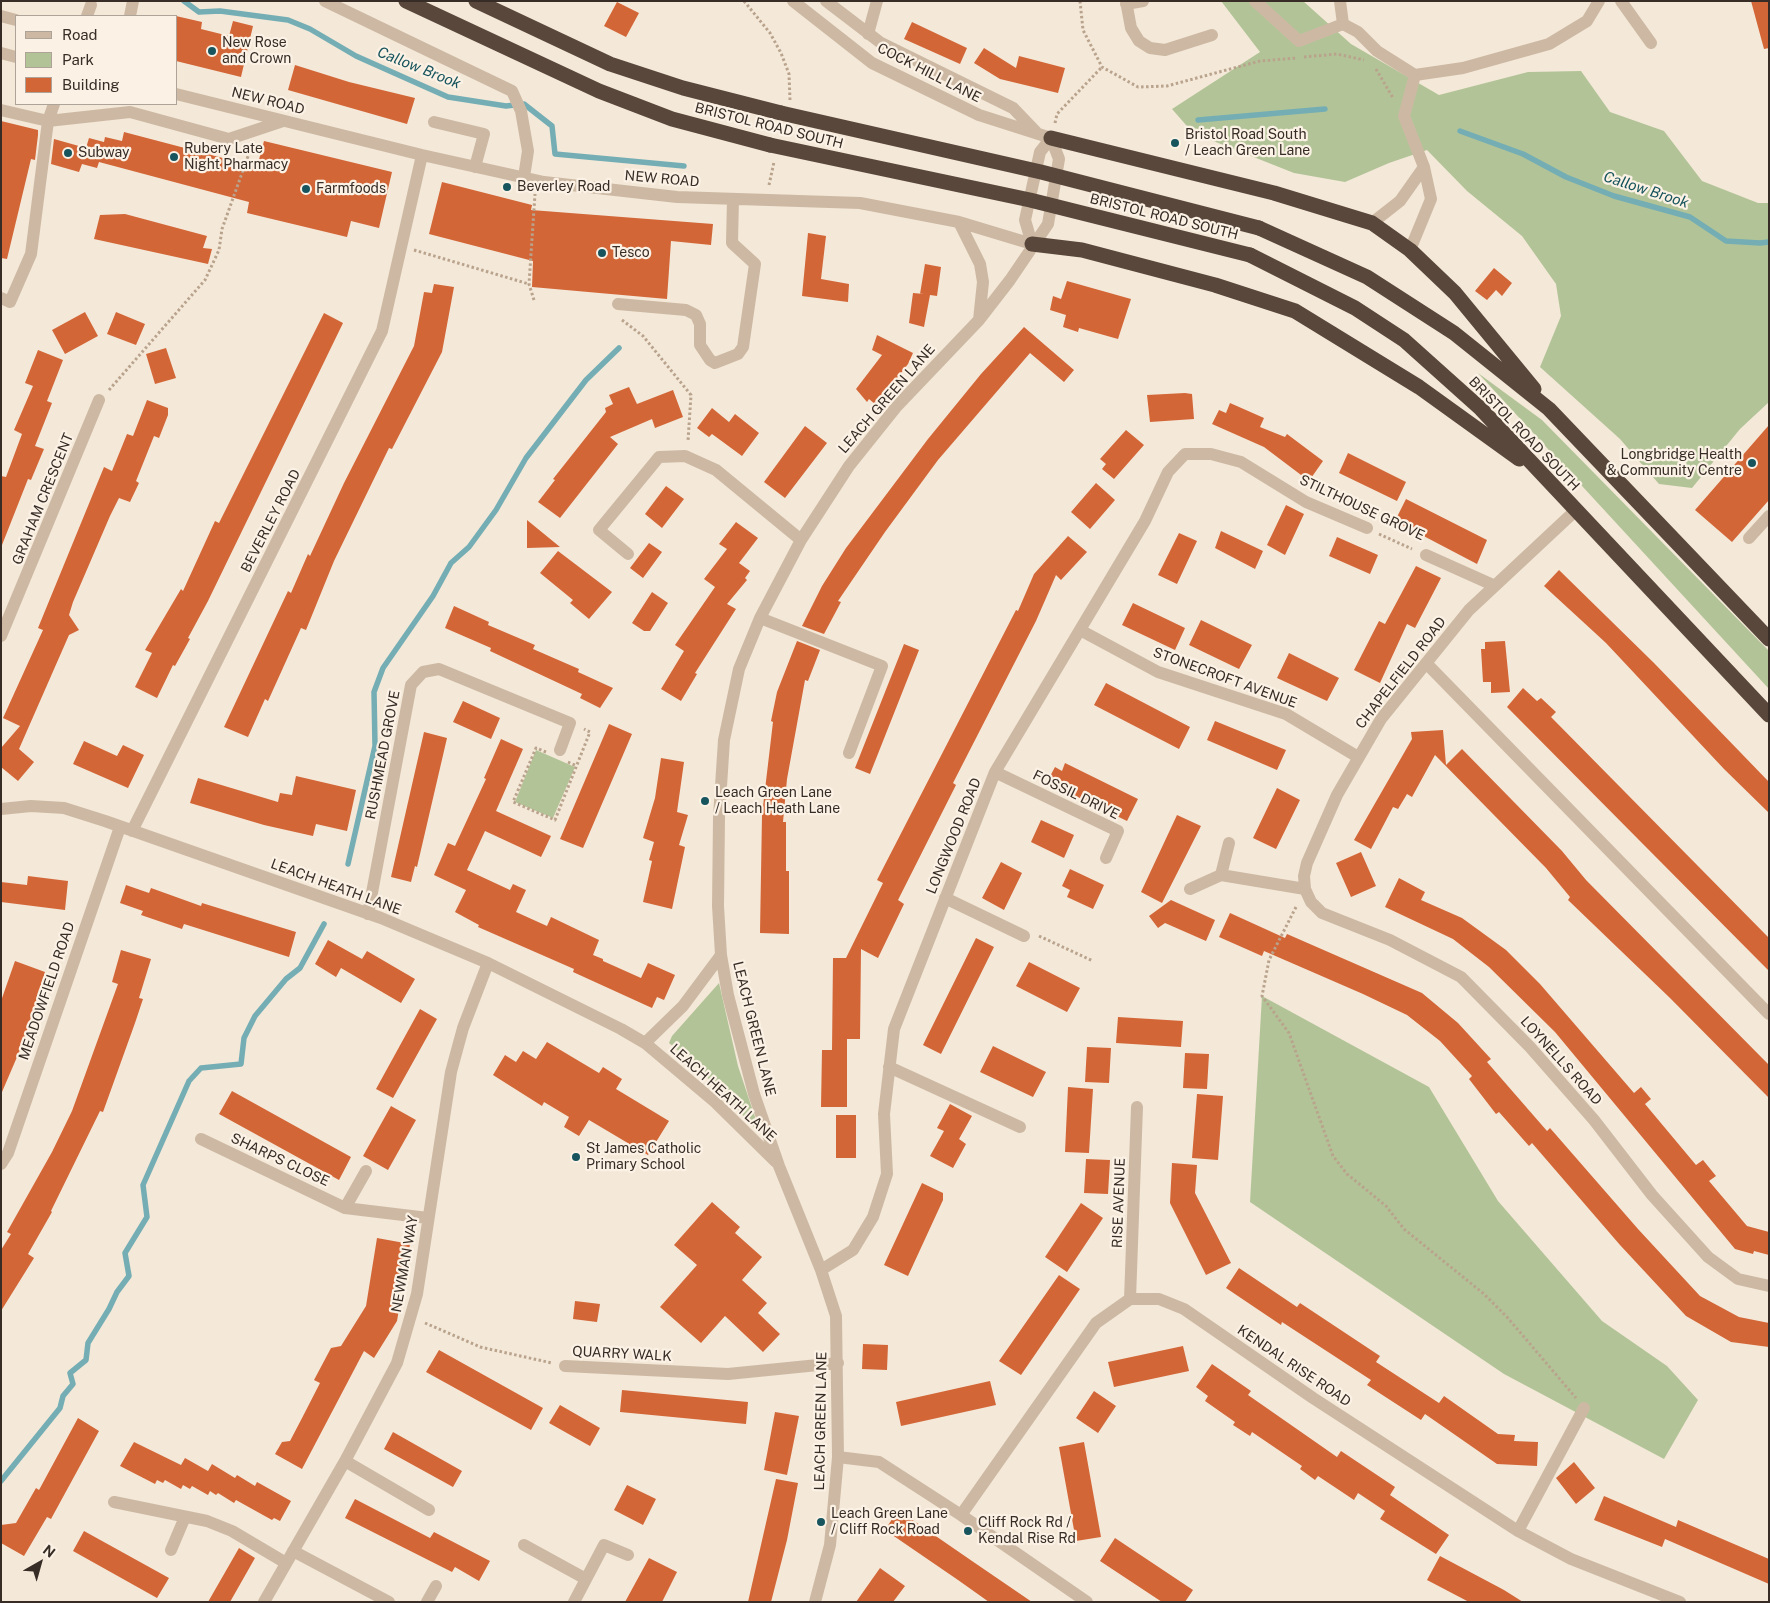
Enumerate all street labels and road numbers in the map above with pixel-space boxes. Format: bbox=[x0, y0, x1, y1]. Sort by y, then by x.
street label: COCK HILL LANE bbox=[874, 40, 984, 106]
street label: NEW ROAD bbox=[230, 84, 306, 118]
street label: BRISTOL ROAD SOUTH bbox=[693, 99, 845, 153]
street label: NEW ROAD bbox=[624, 167, 700, 191]
street label: BRISTOL ROAD SOUTH bbox=[1088, 190, 1240, 244]
street label: LEACH GREEN LANE bbox=[835, 341, 939, 457]
street label: BRISTOL ROAD SOUTH bbox=[1465, 373, 1583, 495]
street label: GRAHAM CRESCENT bbox=[9, 431, 77, 567]
street label: BEVERLEY ROAD bbox=[238, 467, 304, 575]
street label: STILTHOUSE GROVE bbox=[1297, 472, 1427, 544]
street label: CHAPELFIELD ROAD bbox=[1352, 614, 1450, 732]
street label: STONECROFT AVENUE bbox=[1151, 644, 1299, 712]
street label: RUSHMEAD GROVE bbox=[362, 689, 404, 821]
street label: FOSSIL DRIVE bbox=[1030, 767, 1122, 823]
street label: LONGWOOD ROAD bbox=[923, 775, 985, 897]
street label: LEACH HEATH LANE bbox=[268, 856, 404, 918]
street label: MEADOWFIELD ROAD bbox=[15, 920, 79, 1062]
street label: LEACH GREEN LANE bbox=[729, 960, 779, 1098]
street label: LOYNELLS ROAD bbox=[1517, 1013, 1605, 1109]
street label: LEACH HEATH LANE bbox=[666, 1041, 780, 1145]
street label: SHARPS CLOSE bbox=[228, 1130, 332, 1190]
street label: RISE AVENUE bbox=[1109, 1158, 1129, 1248]
street label: NEWMAN WAY bbox=[388, 1214, 422, 1314]
street label: KENDAL RISE ROAD bbox=[1234, 1322, 1354, 1410]
street label: QUARRY WALK bbox=[572, 1343, 672, 1365]
street label: LEACH GREEN LANE bbox=[811, 1352, 831, 1490]

